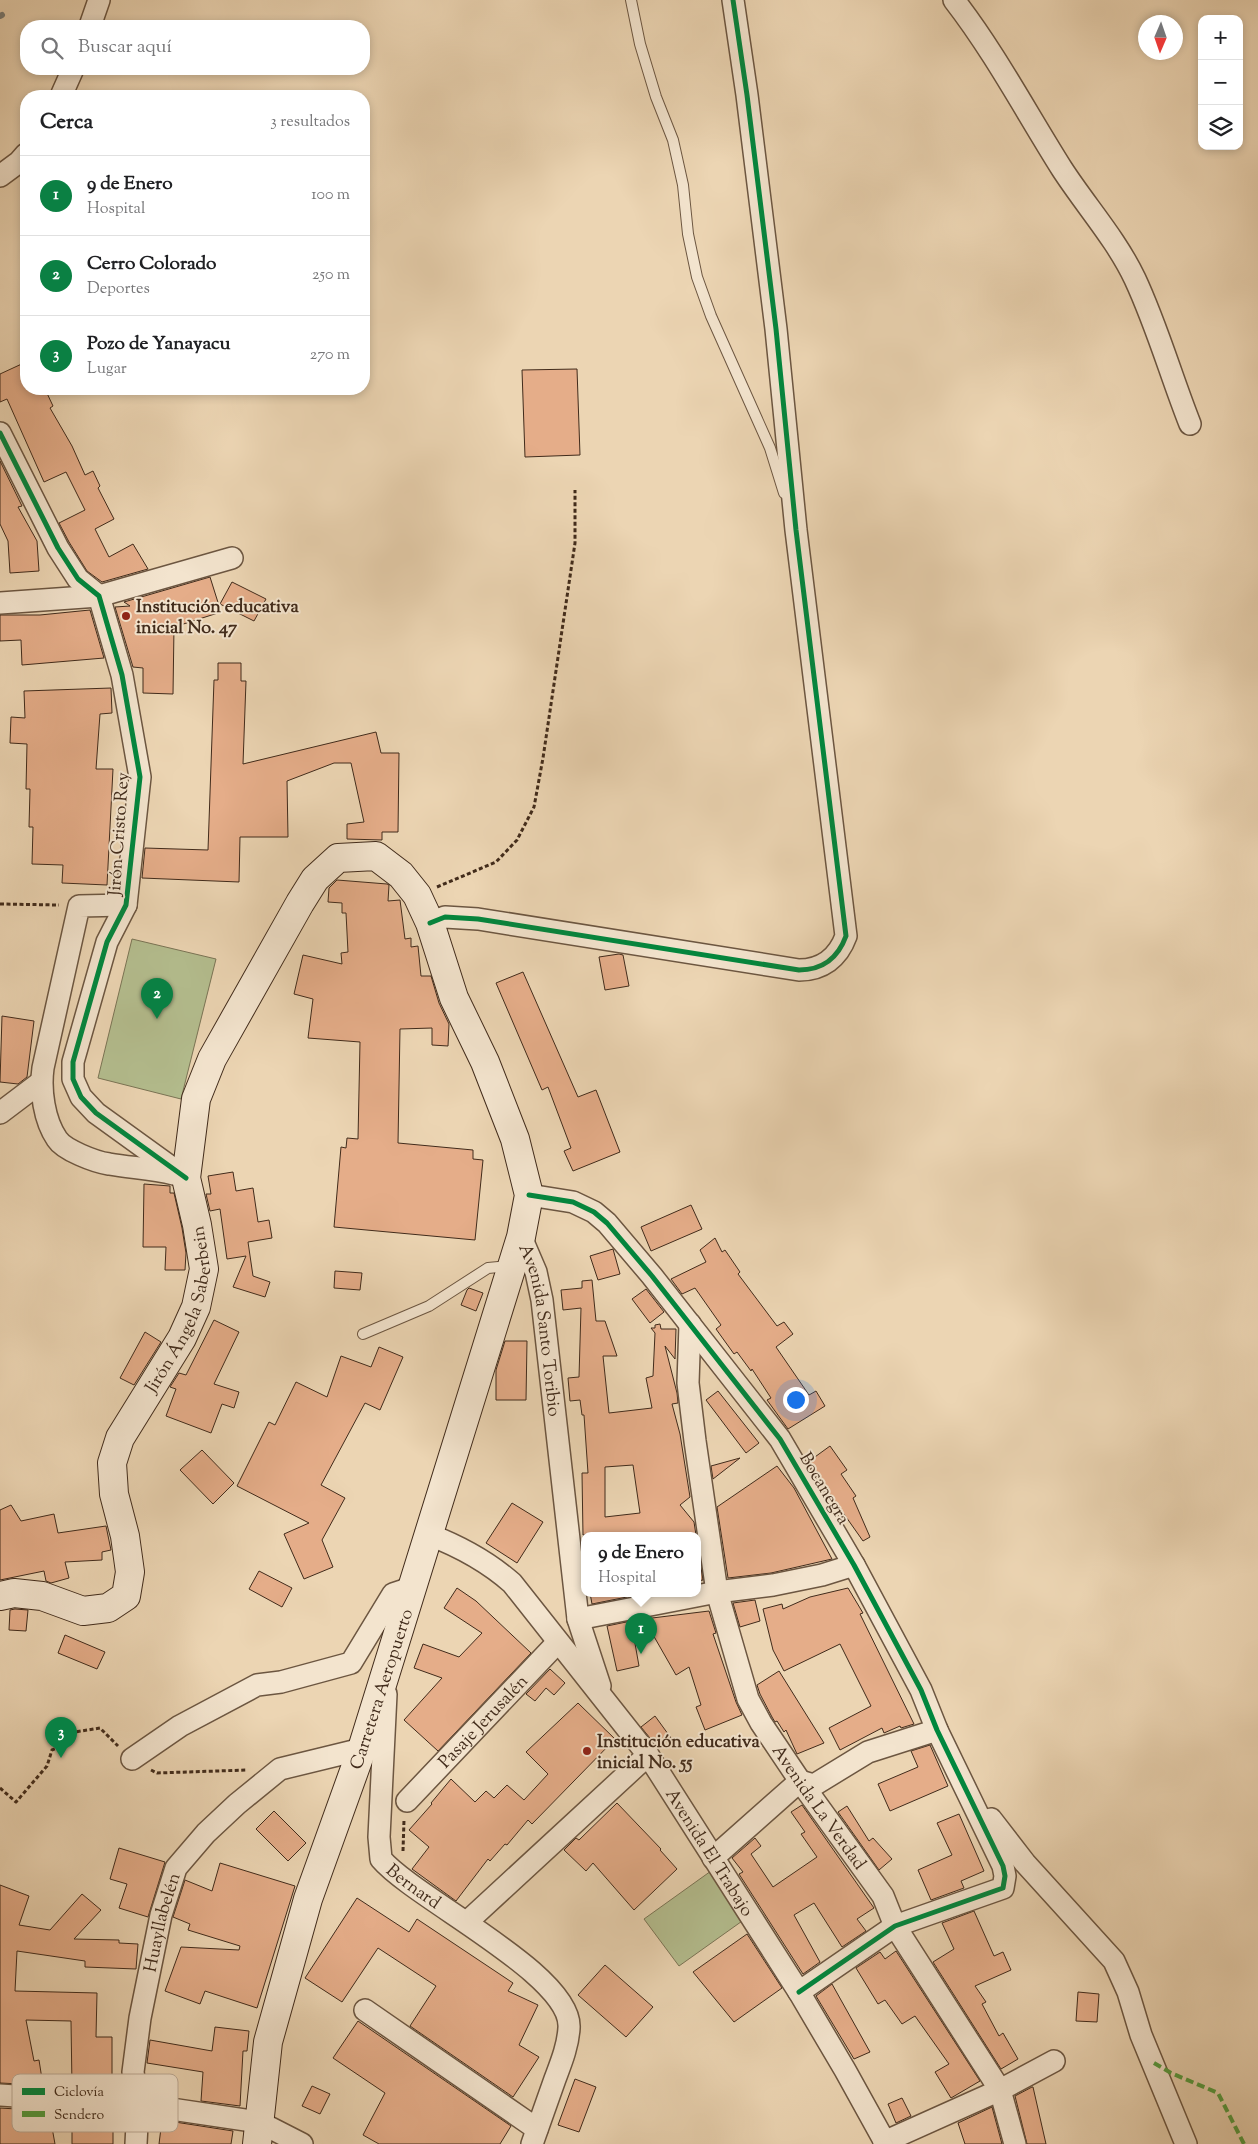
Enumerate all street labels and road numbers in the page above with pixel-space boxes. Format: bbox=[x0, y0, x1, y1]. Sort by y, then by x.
street label: Jirón Cristo Rey bbox=[103, 771, 137, 898]
street label: Jirón Ángela Saberbein bbox=[139, 1224, 219, 1400]
street label: Avenida Santo Toribio bbox=[510, 1240, 566, 1418]
street label: Bocanegra bbox=[791, 1448, 855, 1530]
street label: Carretera Aeropuerto bbox=[345, 1606, 421, 1773]
street label: Pasaje Jerusalén bbox=[433, 1670, 535, 1775]
street label: Avenida La Verdad bbox=[764, 1740, 871, 1876]
street label: Avenida El Trabajo bbox=[658, 1784, 759, 1923]
street label: Bernard bbox=[379, 1859, 445, 1917]
street label: Huayllabelén bbox=[139, 1870, 189, 1975]

